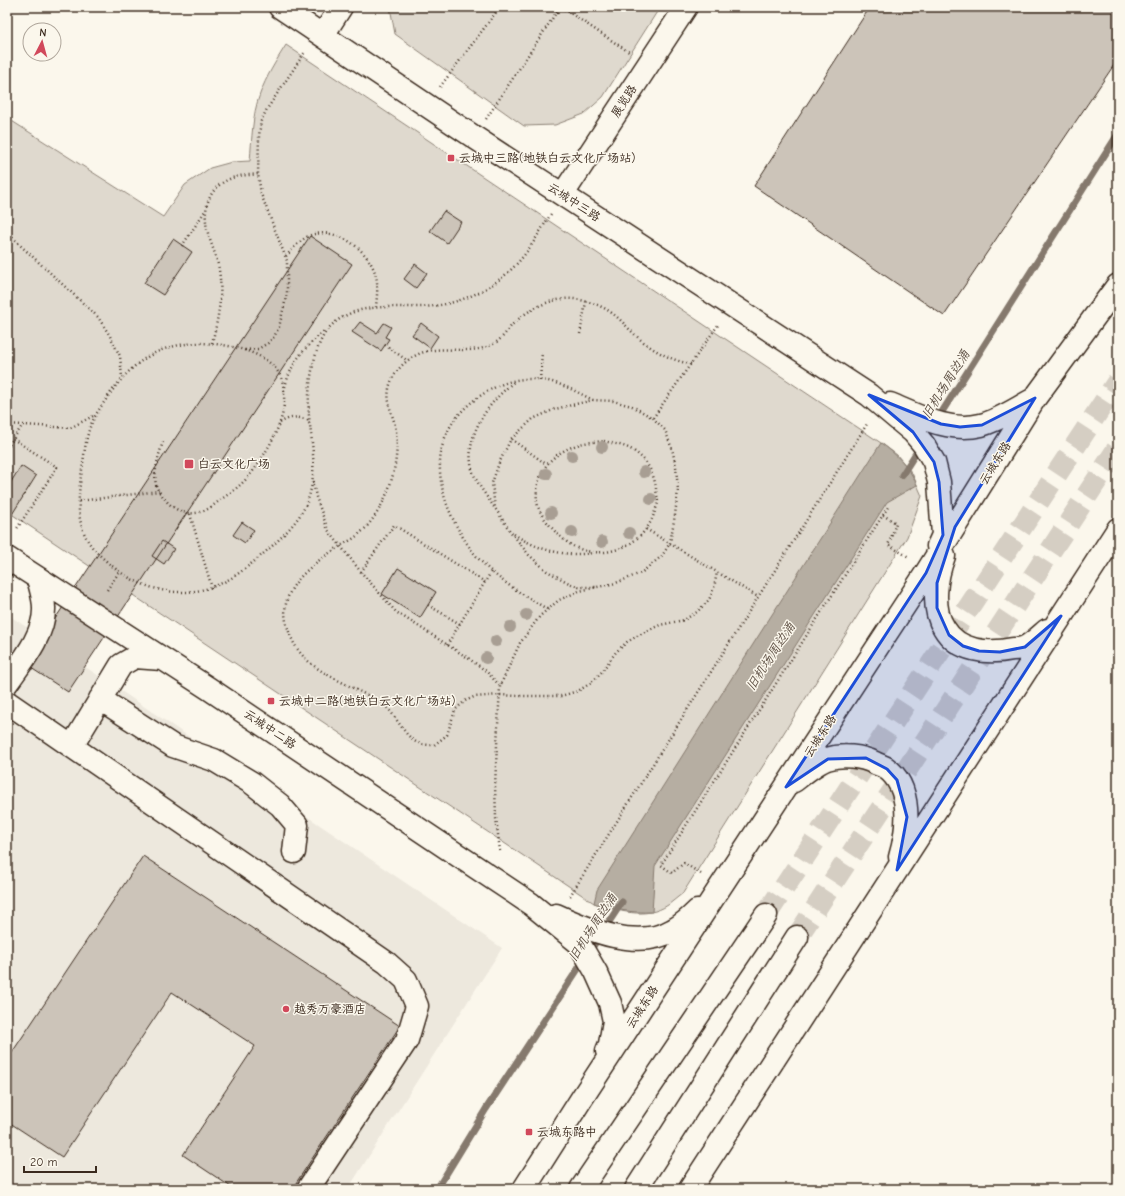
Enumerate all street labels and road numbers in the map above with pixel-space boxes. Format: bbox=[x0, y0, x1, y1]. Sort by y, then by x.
street label: 展览路 bbox=[608, 82, 640, 120]
street label: 云城中三路 bbox=[545, 180, 603, 224]
street label: 云城东路 bbox=[976, 439, 1014, 487]
street label: 云城中二路 bbox=[241, 706, 299, 752]
street label: 云城东路 bbox=[801, 712, 839, 760]
street label: 云城东路 bbox=[623, 983, 661, 1031]

